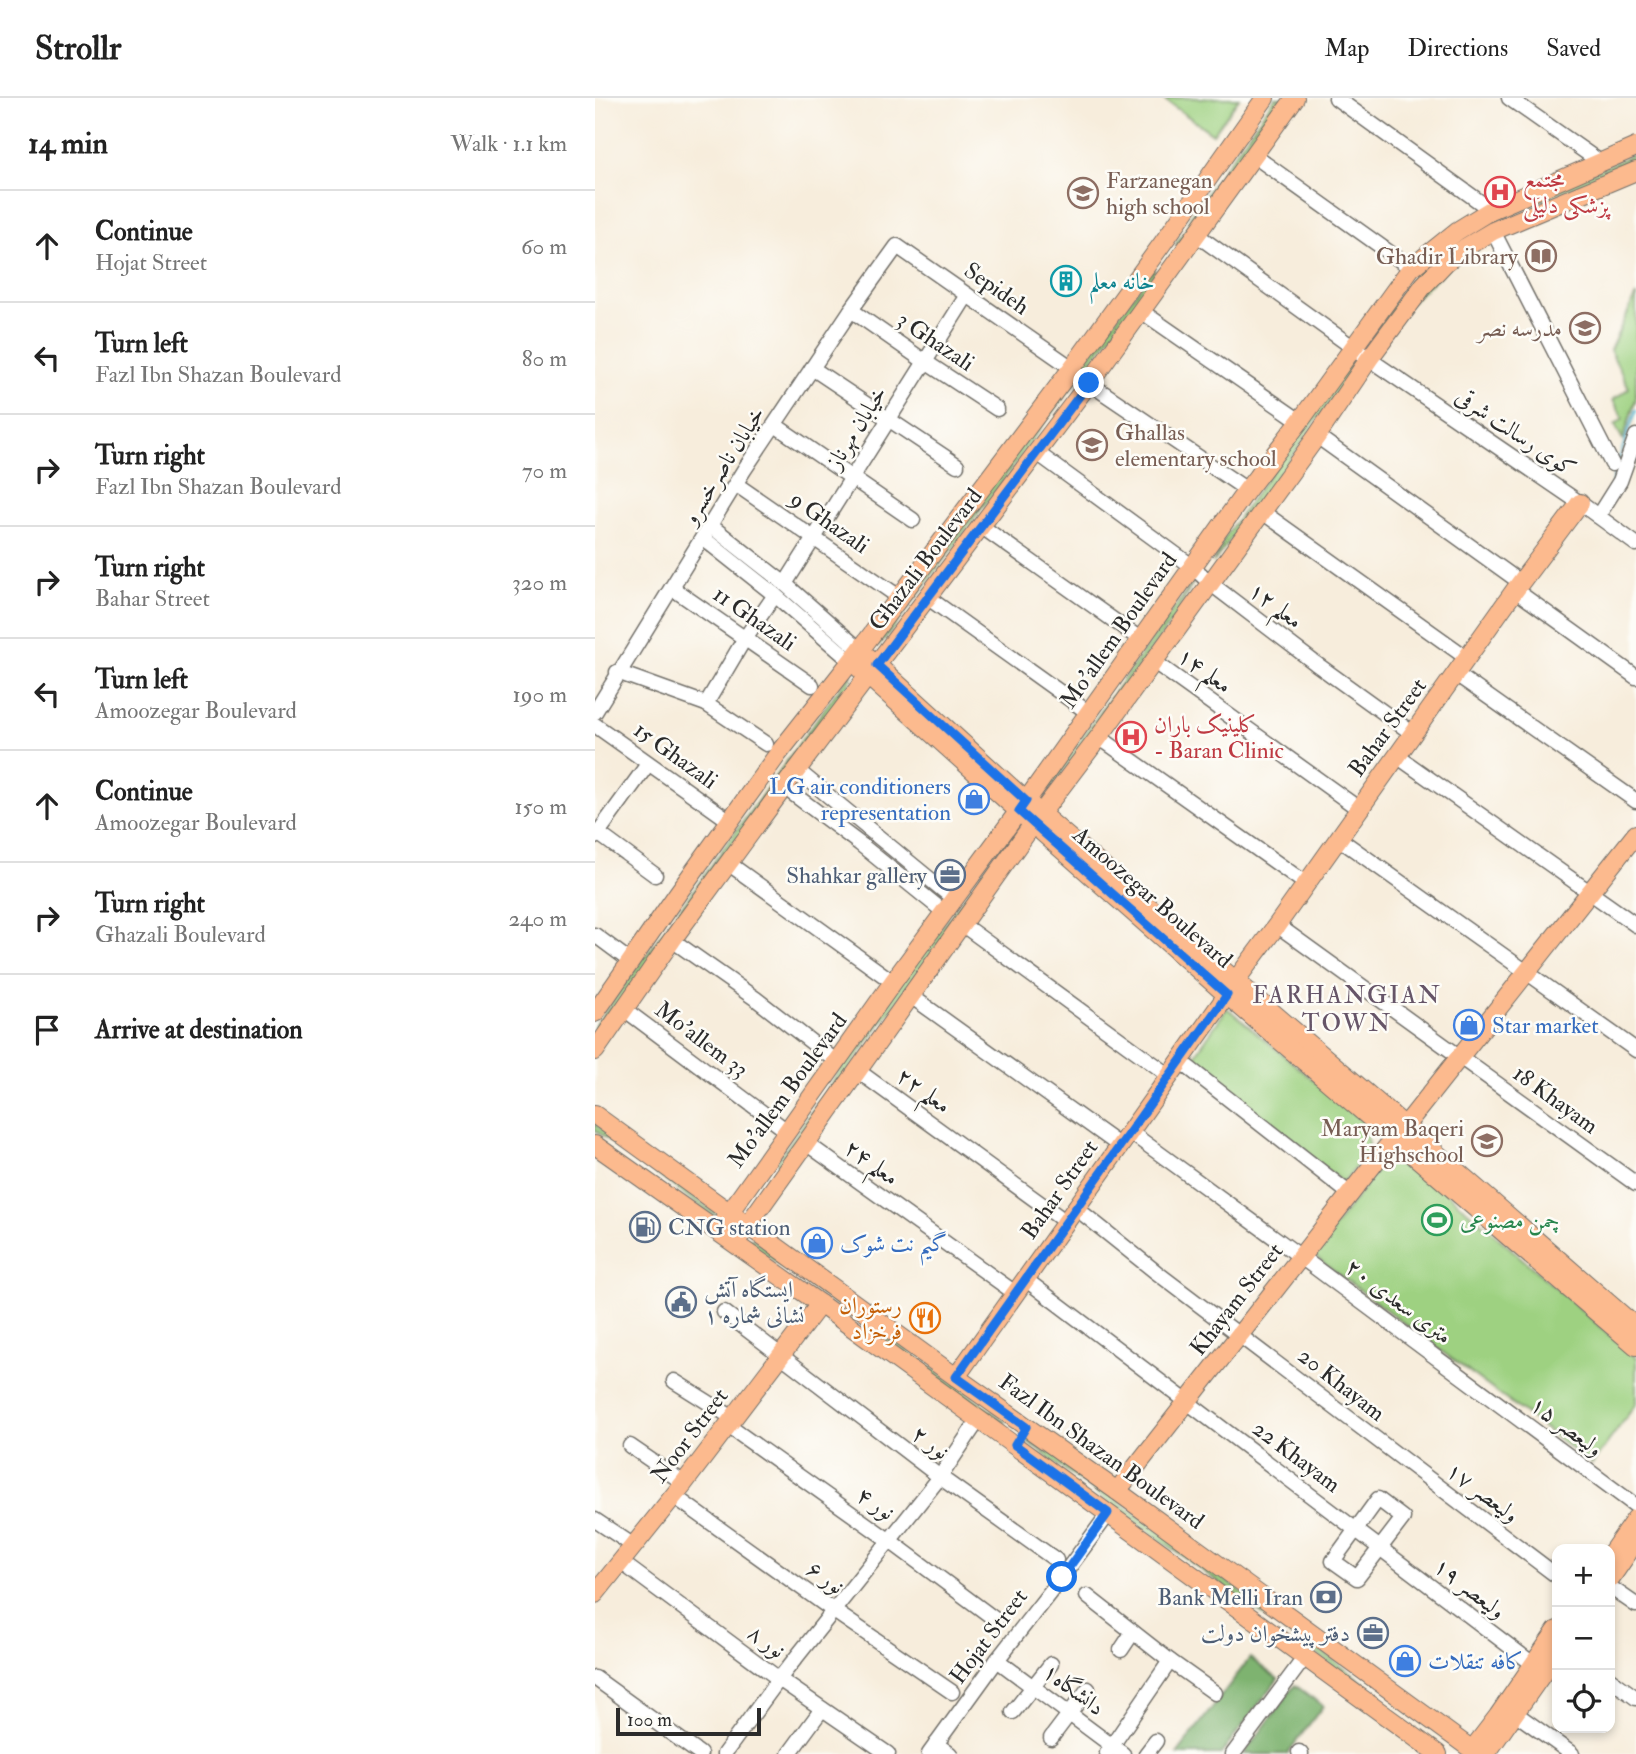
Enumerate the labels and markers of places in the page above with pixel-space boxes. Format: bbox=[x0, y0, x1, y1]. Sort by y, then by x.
place label: مجتمع پزشکی دلیلی bbox=[1523, 165, 1611, 223]
place label: Farzanegan high school bbox=[1106, 166, 1213, 221]
hospital icon: مجتمع پزشکی دلیلی bbox=[1483, 175, 1517, 209]
school or university icon: Farzanegan high school bbox=[1066, 176, 1100, 210]
library icon: Ghadir Library bbox=[1524, 239, 1558, 273]
place label: Ghadir Library bbox=[1376, 242, 1519, 271]
building icon: خانه معلم bbox=[1049, 264, 1083, 298]
place label: خانه معلم bbox=[1089, 267, 1155, 304]
school or university icon: مدرسه نصر bbox=[1568, 311, 1602, 345]
place label: مدرسه نصر bbox=[1476, 314, 1562, 344]
place label: Ghallas elementary school bbox=[1115, 418, 1277, 473]
school or university icon: Ghallas elementary school bbox=[1075, 428, 1109, 462]
place label: کلینیک باران - Baran Clinic bbox=[1154, 710, 1284, 765]
hospital icon: کلینیک باران - Baran Clinic bbox=[1114, 720, 1148, 754]
place label: LG air conditioners representation bbox=[769, 772, 951, 828]
shop icon: LG air conditioners representation bbox=[957, 782, 991, 816]
office icon: Shahkar gallery bbox=[933, 858, 967, 892]
place label: Shahkar gallery bbox=[786, 861, 928, 890]
shop icon: Star market bbox=[1452, 1008, 1486, 1042]
place label: Star market bbox=[1492, 1011, 1599, 1040]
place label: Maryam Baqeri Highschool bbox=[1321, 1114, 1464, 1169]
school or university icon: Maryam Baqeri Highschool bbox=[1470, 1124, 1504, 1158]
sports icon: چمن مصنوعی bbox=[1420, 1203, 1454, 1237]
place label: چمن مصنوعی bbox=[1460, 1206, 1560, 1236]
fuel station icon: CNG station bbox=[628, 1210, 662, 1244]
place label: CNG station bbox=[668, 1213, 791, 1242]
shop icon: گیم نت شوک bbox=[800, 1226, 834, 1260]
place label: گیم نت شوک bbox=[840, 1229, 947, 1266]
place label: ایستگاه آتش نشانی شماره ۱ bbox=[704, 1275, 805, 1330]
public building icon: ایستگاه آتش نشانی شماره ۱ bbox=[664, 1285, 698, 1319]
place label: رستوران فرخزاد bbox=[839, 1291, 902, 1346]
restaurant icon: رستوران فرخزاد bbox=[908, 1301, 942, 1335]
bank icon: Bank Melli Iran bbox=[1309, 1580, 1343, 1614]
place label: Bank Melli Iran bbox=[1157, 1583, 1303, 1612]
office icon: دفتر پیشخوان دولت bbox=[1356, 1616, 1390, 1650]
place label: دفتر پیشخوان دولت bbox=[1201, 1619, 1350, 1649]
shop icon: کافه تنقلات bbox=[1388, 1644, 1422, 1678]
place label: کافه تنقلات bbox=[1428, 1647, 1523, 1676]

